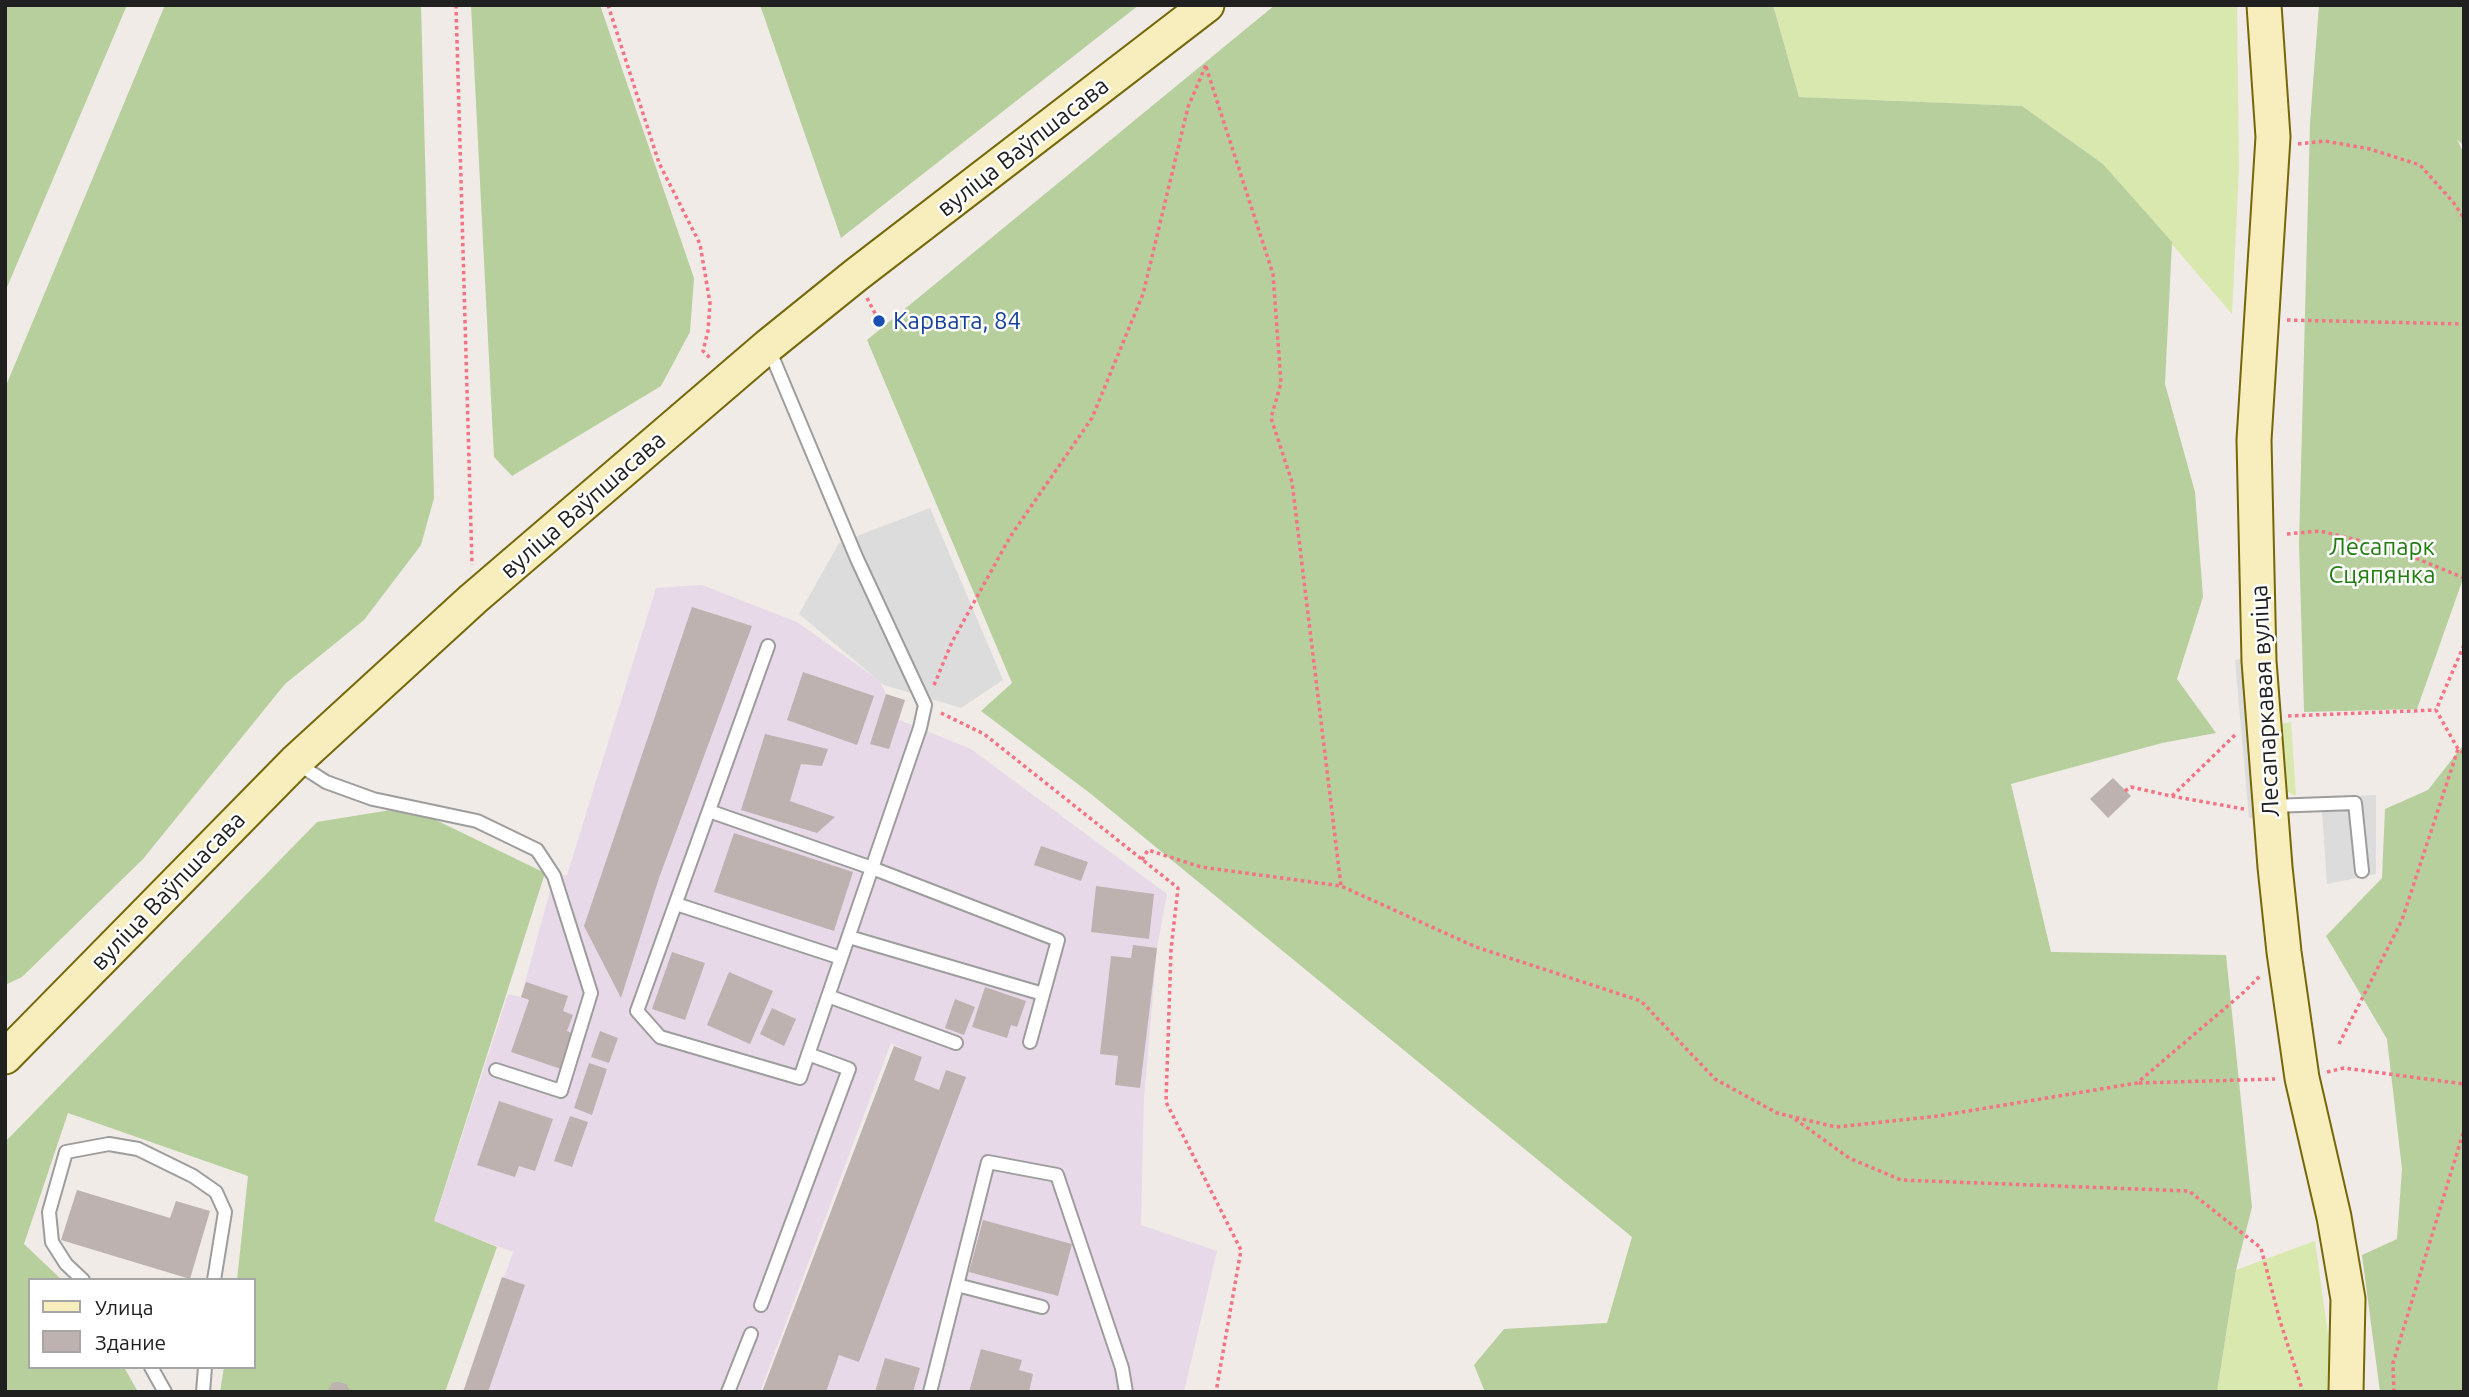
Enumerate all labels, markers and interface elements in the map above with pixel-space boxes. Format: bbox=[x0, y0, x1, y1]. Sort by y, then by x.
street label: вуліца Ваўпшасава bbox=[931, 71, 1115, 223]
place label: Карвата, 84 bbox=[893, 307, 1021, 335]
marker: Карвата, 84 bbox=[871, 313, 887, 329]
street label: вуліца Ваўпшасава bbox=[494, 425, 672, 585]
park label: Лесапарк Сцяпянка bbox=[2329, 533, 2435, 589]
street label: Лесапаркавая вуліца bbox=[2245, 584, 2285, 818]
street label: вуліца Ваўпшасава bbox=[85, 806, 251, 976]
legend bbox=[28, 1278, 256, 1369]
text: Улица bbox=[95, 1295, 153, 1319]
text: Здание bbox=[95, 1330, 166, 1354]

